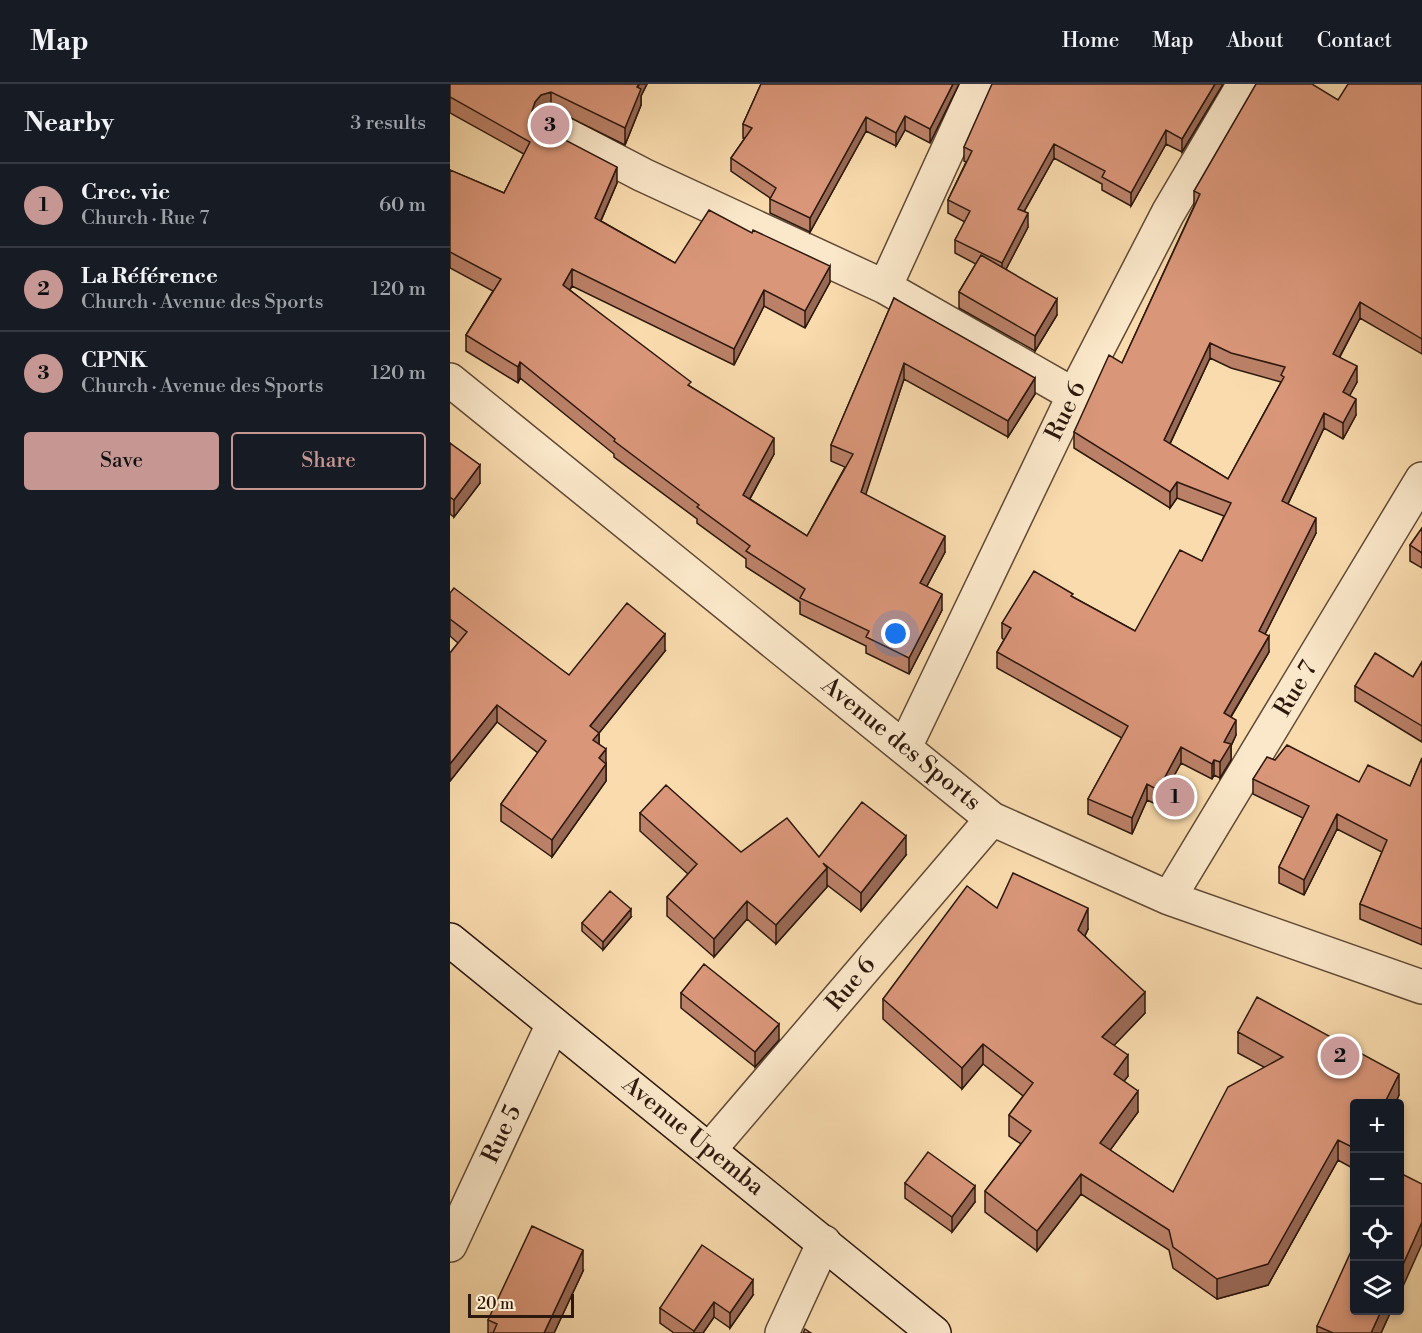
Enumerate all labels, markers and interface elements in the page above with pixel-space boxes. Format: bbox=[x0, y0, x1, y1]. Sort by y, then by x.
text: Map bbox=[30, 24, 89, 59]
text: Home bbox=[1062, 28, 1119, 54]
text: Map bbox=[1152, 28, 1194, 54]
text: About bbox=[1227, 28, 1284, 54]
text: Contact bbox=[1317, 28, 1392, 54]
pin: 3 bbox=[530, 102, 570, 147]
text: Nearby bbox=[24, 107, 114, 139]
text: 3 results bbox=[350, 111, 426, 136]
text: Crec. vie bbox=[81, 179, 170, 206]
text: 1 bbox=[39, 193, 48, 218]
text: 60 m bbox=[379, 193, 426, 218]
text: Church · Rue 7 bbox=[81, 206, 209, 231]
text: La Référence bbox=[81, 263, 218, 290]
text: 2 bbox=[37, 277, 50, 302]
text: 120 m bbox=[371, 277, 426, 302]
text: Church · Avenue des Sports bbox=[81, 290, 324, 315]
text: CPNK bbox=[81, 347, 147, 374]
text: 3 bbox=[37, 361, 50, 386]
text: 120 m bbox=[371, 361, 426, 386]
text: Church · Avenue des Sports bbox=[81, 374, 324, 399]
street label: Rue 6 bbox=[1039, 377, 1093, 445]
button: Save bbox=[24, 432, 219, 490]
button: Share bbox=[231, 432, 426, 490]
your location bbox=[881, 619, 910, 648]
street label: Rue 7 bbox=[1268, 656, 1324, 722]
street label: Avenue des Sports bbox=[814, 670, 987, 817]
pin: 1 bbox=[1156, 774, 1194, 820]
street label: Rue 6 bbox=[820, 951, 882, 1017]
pin: 2 bbox=[1320, 1034, 1360, 1078]
street label: Avenue Upemba bbox=[615, 1069, 771, 1203]
map controls bbox=[1350, 1099, 1404, 1315]
button: + bbox=[1350, 1099, 1404, 1153]
street label: Rue 5 bbox=[476, 1100, 528, 1168]
button: − bbox=[1350, 1153, 1404, 1207]
button: locate bbox=[1350, 1207, 1404, 1261]
button: layers bbox=[1350, 1261, 1404, 1315]
scale bar bbox=[468, 1291, 574, 1318]
text: 20 m bbox=[477, 1294, 514, 1314]

